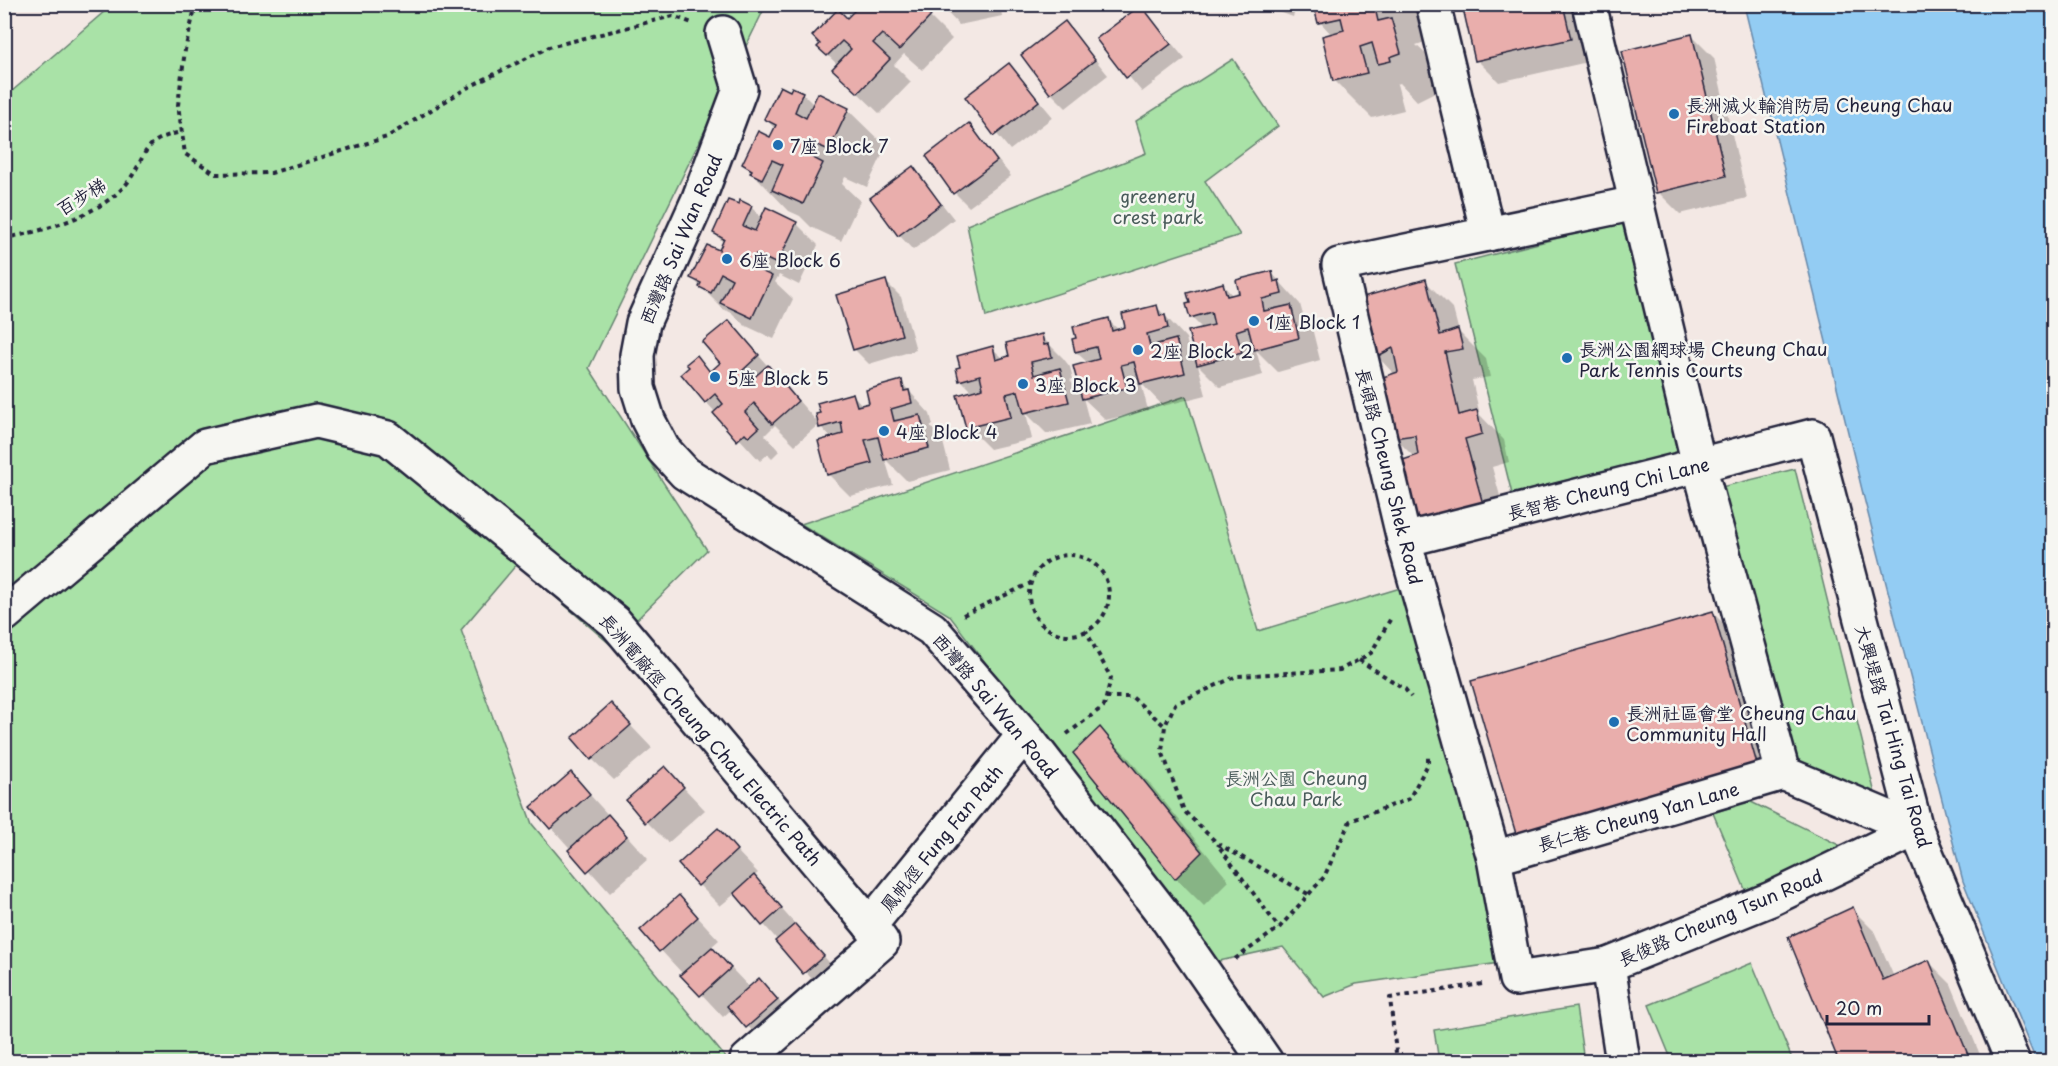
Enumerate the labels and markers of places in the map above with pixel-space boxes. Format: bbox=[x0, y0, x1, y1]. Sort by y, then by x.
place label: 長洲滅火輪消防局 Cheung Chau Fireboat Station bbox=[1686, 91, 1952, 139]
marker: 長洲滅火輪消防局 Cheung Chau Fireboat Station bbox=[1667, 107, 1681, 121]
place label: 7座 Block 7 bbox=[790, 132, 888, 159]
marker: 7座 Block 7 bbox=[771, 138, 785, 152]
place label: 6座 Block 6 bbox=[739, 246, 841, 273]
marker: 6座 Block 6 bbox=[720, 252, 734, 266]
place label: 1座 Block 1 bbox=[1266, 308, 1360, 335]
marker: 1座 Block 1 bbox=[1247, 314, 1261, 328]
place label: 長洲公園網球場 Cheung Chau Park Tennis Courts bbox=[1579, 335, 1827, 383]
place label: 2座 Block 2 bbox=[1150, 337, 1253, 364]
marker: 2座 Block 2 bbox=[1131, 343, 1145, 357]
marker: 長洲公園網球場 Cheung Chau Park Tennis Courts bbox=[1560, 351, 1574, 365]
place label: 5座 Block 5 bbox=[727, 364, 829, 391]
marker: 5座 Block 5 bbox=[708, 370, 722, 384]
place label: 3座 Block 3 bbox=[1035, 371, 1137, 398]
marker: 3座 Block 3 bbox=[1016, 377, 1030, 391]
place label: 4座 Block 4 bbox=[896, 418, 998, 445]
marker: 4座 Block 4 bbox=[877, 424, 891, 438]
place label: 長洲社區會堂 Cheung Chau Community Hall bbox=[1626, 699, 1856, 747]
marker: 長洲社區會堂 Cheung Chau Community Hall bbox=[1607, 715, 1621, 729]

